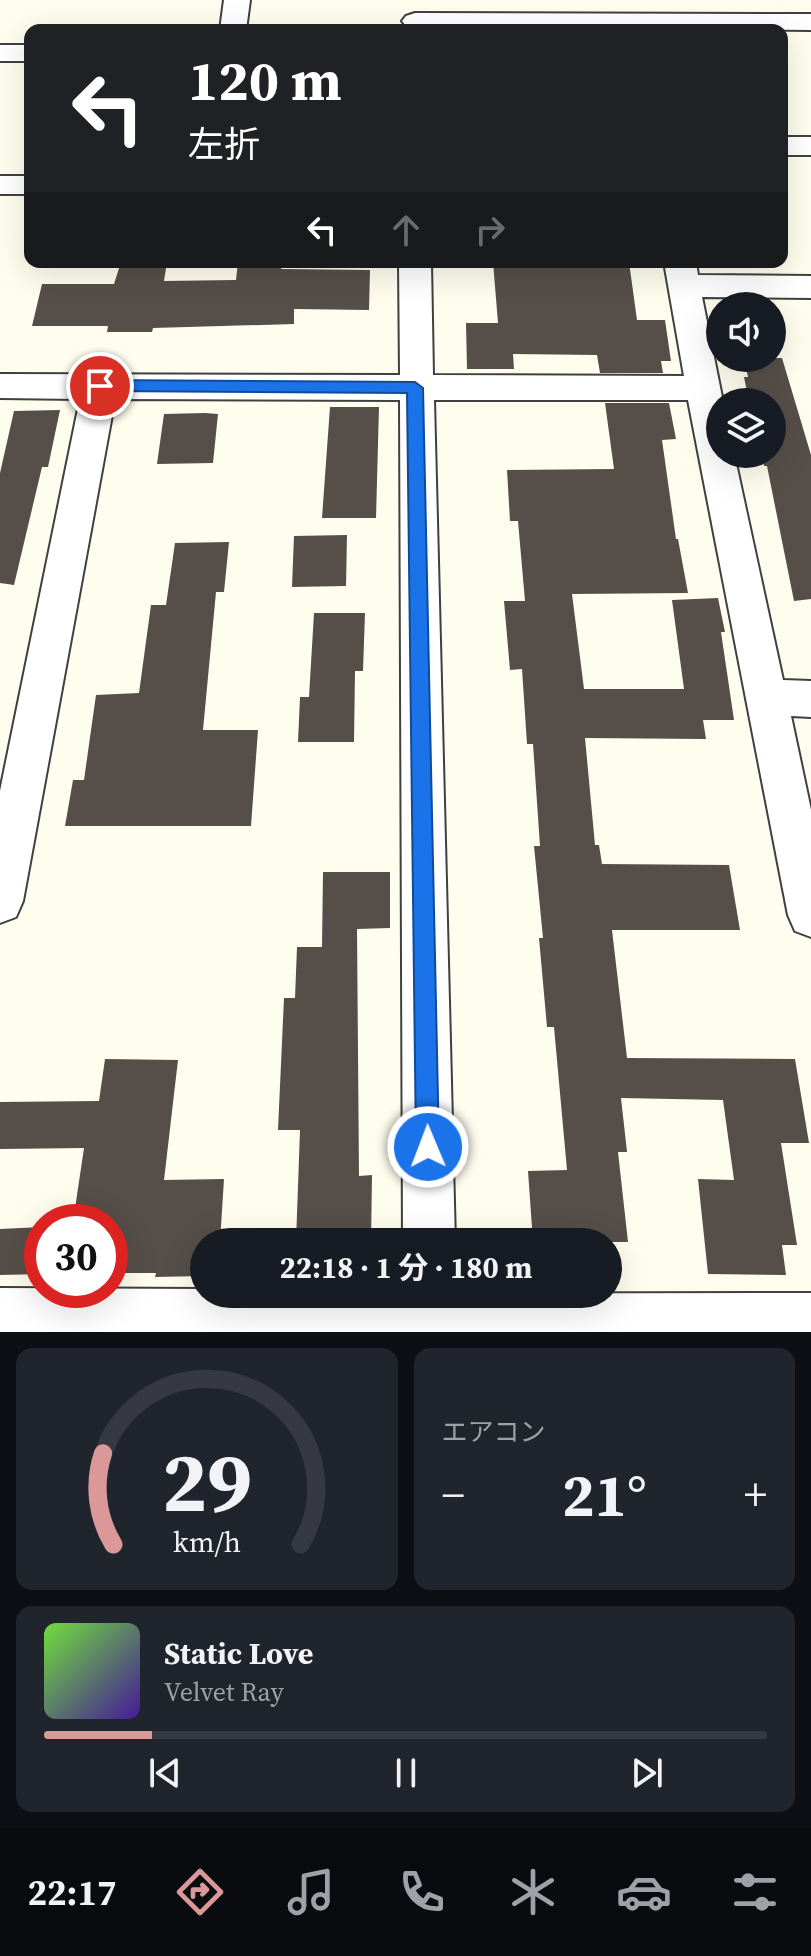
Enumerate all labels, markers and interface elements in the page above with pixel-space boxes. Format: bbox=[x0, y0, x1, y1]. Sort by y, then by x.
text: 120 m bbox=[188, 42, 342, 119]
icon: left bbox=[56, 56, 160, 160]
text: 左折 bbox=[188, 120, 260, 169]
icon: left bbox=[300, 208, 344, 252]
icon: ahead bbox=[384, 208, 428, 252]
icon: right bbox=[468, 208, 512, 252]
map controls bbox=[706, 292, 786, 468]
button: sound bbox=[706, 292, 786, 372]
pin bbox=[66, 352, 134, 420]
icon: arrive bbox=[78, 364, 122, 408]
button: layers bbox=[706, 388, 786, 468]
position arrow bbox=[386, 1105, 470, 1189]
speed limit sign: 30 bbox=[24, 1204, 128, 1308]
text: 22:18 · 1 分 · 180 m bbox=[280, 1247, 532, 1288]
text: エアコン bbox=[442, 1414, 546, 1450]
text: 29 bbox=[162, 1425, 252, 1539]
text: 21° bbox=[562, 1454, 647, 1536]
text: − bbox=[442, 1464, 465, 1525]
text: + bbox=[744, 1464, 767, 1525]
text: km/h bbox=[173, 1522, 241, 1562]
text: Static Love bbox=[164, 1633, 313, 1674]
text: Velvet Ray bbox=[164, 1674, 284, 1710]
icon: previous bbox=[143, 1751, 187, 1795]
icon: pause bbox=[384, 1751, 428, 1795]
icon: next bbox=[625, 1751, 669, 1795]
icon: directions bbox=[172, 1864, 228, 1920]
icon: music bbox=[283, 1864, 339, 1920]
icon: phone bbox=[394, 1864, 450, 1920]
icon: climate bbox=[505, 1864, 561, 1920]
icon: car bbox=[616, 1864, 672, 1920]
icon: filters bbox=[727, 1864, 783, 1920]
text: 22:17 bbox=[28, 1868, 116, 1917]

